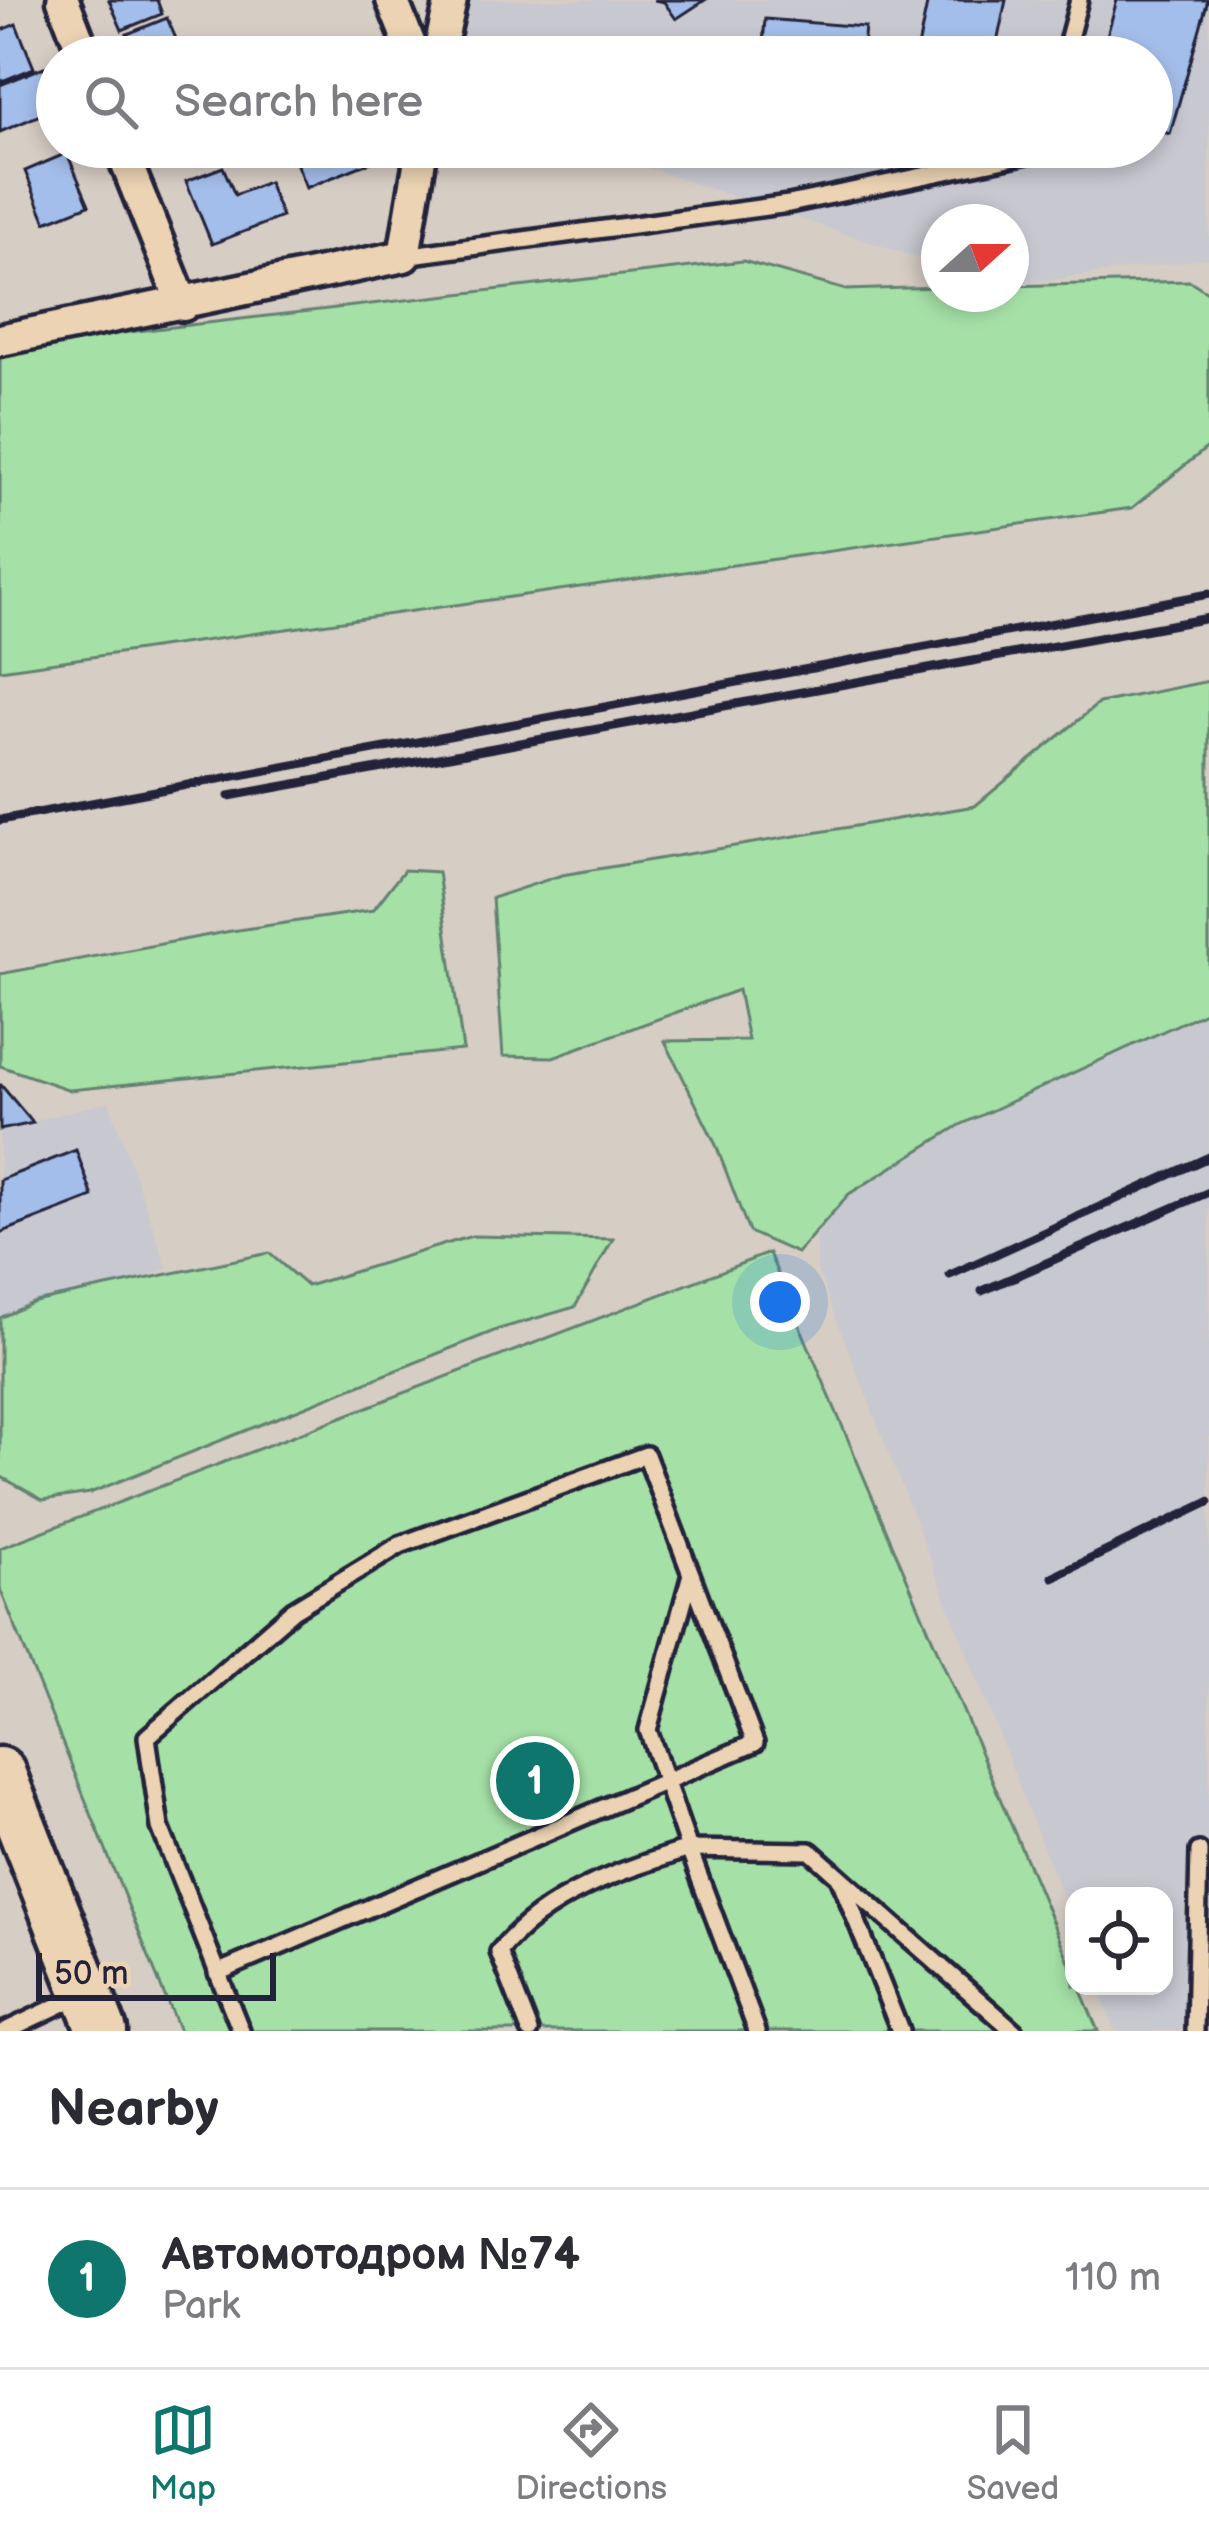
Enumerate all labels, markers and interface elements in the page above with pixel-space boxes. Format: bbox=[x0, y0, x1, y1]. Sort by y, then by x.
search box bbox=[36, 36, 1173, 168]
icon: search bbox=[78, 69, 144, 135]
text: Search here bbox=[174, 75, 423, 130]
north arrow bbox=[921, 204, 1029, 312]
your location bbox=[750, 1272, 810, 1332]
pin: 1 bbox=[496, 1736, 574, 1826]
map controls bbox=[1065, 1887, 1173, 1995]
button: locate bbox=[1065, 1887, 1173, 1995]
scale bar bbox=[36, 1947, 276, 2000]
text: 50 m bbox=[54, 1954, 129, 1994]
text: Nearby bbox=[48, 2079, 219, 2140]
text: Автомотодром №74 bbox=[162, 2228, 580, 2283]
text: 1 bbox=[79, 2255, 95, 2302]
text: 110 m bbox=[1065, 2255, 1161, 2302]
text: Park bbox=[162, 2283, 240, 2330]
tab: Map bbox=[150, 2397, 216, 2509]
tab: Directions bbox=[515, 2397, 667, 2509]
tab: Saved bbox=[967, 2397, 1059, 2509]

